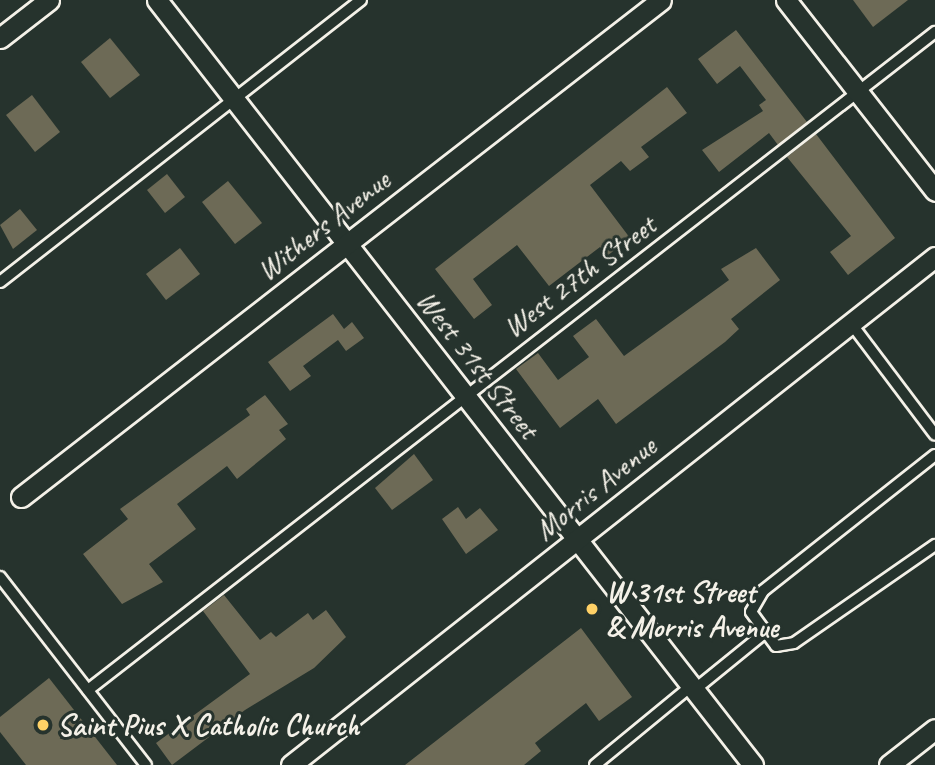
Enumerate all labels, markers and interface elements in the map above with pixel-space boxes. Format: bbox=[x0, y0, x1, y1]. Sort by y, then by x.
street label: Withers Avenue bbox=[249, 162, 397, 288]
street label: West 27th Street bbox=[495, 207, 663, 345]
street label: West 31st Street bbox=[409, 282, 547, 446]
street label: Morris Avenue bbox=[527, 428, 663, 548]
place label: W 31st Street & Morris Avenue bbox=[606, 574, 778, 644]
marker: W 31st Street & Morris Avenue bbox=[584, 601, 600, 617]
place label: Saint Pius X Catholic Church bbox=[57, 707, 362, 743]
marker: Saint Pius X Catholic Church bbox=[35, 717, 51, 733]

